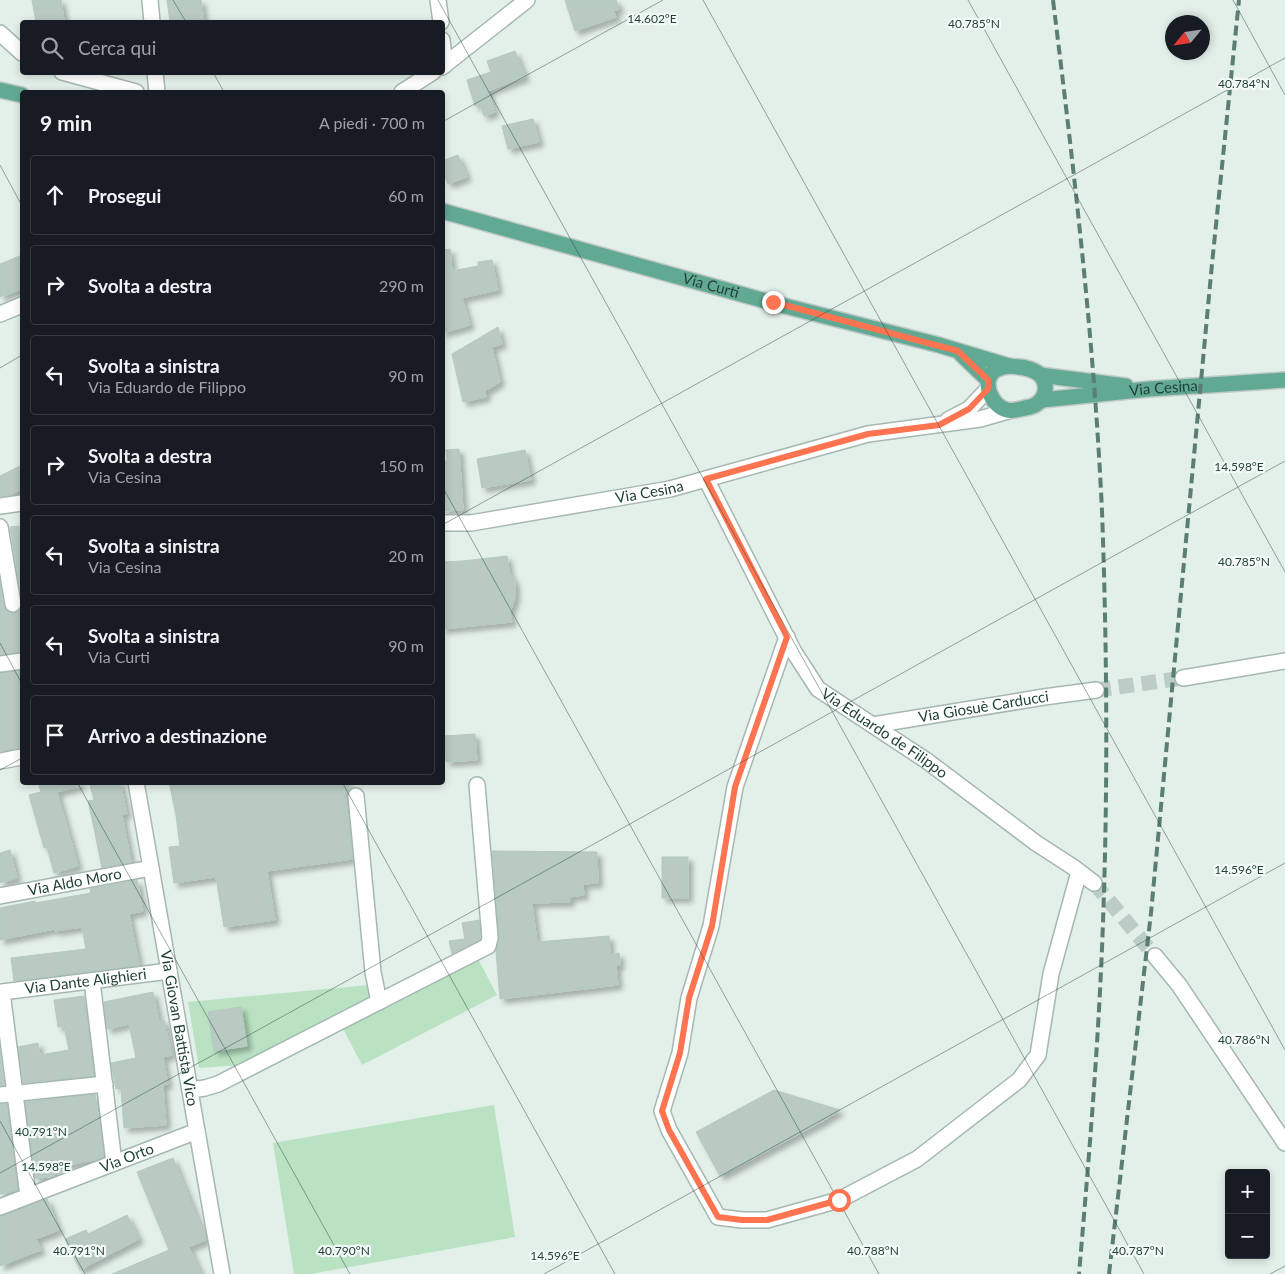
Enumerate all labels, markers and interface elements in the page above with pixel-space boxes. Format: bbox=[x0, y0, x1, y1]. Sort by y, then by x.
text: 14.602°E bbox=[627, 11, 677, 26]
north arrow bbox=[1165, 15, 1210, 60]
text: 40.785°N bbox=[948, 16, 1000, 31]
search box bbox=[20, 20, 445, 75]
icon: search bbox=[38, 34, 66, 62]
text: Cerca qui bbox=[78, 36, 156, 59]
text: 40.784°N bbox=[1218, 76, 1270, 91]
text: 9 min bbox=[40, 110, 92, 135]
text: A piedi · 700 m bbox=[319, 113, 425, 132]
icon: ahead bbox=[41, 181, 69, 209]
text: Prosegui bbox=[88, 184, 161, 207]
text: 60 m bbox=[388, 186, 424, 205]
street label: Via Curti bbox=[681, 268, 741, 301]
icon: right bbox=[41, 271, 69, 299]
text: Svolta a destra bbox=[88, 274, 212, 297]
text: 290 m bbox=[379, 276, 424, 295]
route end bbox=[762, 291, 785, 314]
text: Svolta a sinistra bbox=[88, 354, 220, 377]
icon: left bbox=[41, 361, 69, 389]
text: 90 m bbox=[388, 366, 424, 385]
street label: Via Cesina bbox=[1128, 376, 1198, 399]
text: Via Eduardo de Filippo bbox=[88, 377, 246, 396]
text: Svolta a destra bbox=[88, 444, 212, 467]
icon: right bbox=[41, 451, 69, 479]
text: 150 m bbox=[379, 456, 424, 475]
text: 14.598°E bbox=[1214, 459, 1264, 474]
text: Via Cesina bbox=[88, 467, 161, 486]
street label: Via Cesina bbox=[614, 476, 685, 506]
text: Svolta a sinistra bbox=[88, 534, 220, 557]
icon: left bbox=[41, 541, 69, 569]
text: 20 m bbox=[388, 546, 424, 565]
text: 40.785°N bbox=[1218, 554, 1270, 569]
text: Via Cesina bbox=[88, 557, 161, 576]
text: Svolta a sinistra bbox=[88, 624, 220, 647]
icon: left bbox=[41, 631, 69, 659]
text: 90 m bbox=[388, 636, 424, 655]
text: Via Curti bbox=[88, 647, 150, 666]
street label: Via Eduardo de Filippo bbox=[818, 684, 952, 781]
street label: Via Giosuè Carducci bbox=[917, 686, 1050, 725]
icon: arrive bbox=[41, 721, 69, 749]
text: Arrivo a destinazione bbox=[88, 724, 267, 747]
text: 14.596°E bbox=[1214, 862, 1264, 877]
street label: Via Aldo Moro bbox=[26, 864, 123, 899]
street label: Via Giovan Battista Vico bbox=[158, 949, 203, 1107]
street label: Via Dante Alighieri bbox=[24, 964, 148, 997]
text: 40.786°N bbox=[1218, 1032, 1270, 1047]
text: 40.791°N bbox=[15, 1124, 67, 1139]
street label: Via Orto bbox=[97, 1139, 156, 1176]
text: 14.598°E bbox=[21, 1159, 71, 1174]
map controls bbox=[1225, 1169, 1270, 1259]
button: + bbox=[1225, 1169, 1270, 1214]
route start bbox=[828, 1189, 851, 1212]
button: − bbox=[1225, 1214, 1270, 1259]
text: 40.791°N bbox=[53, 1243, 105, 1258]
text: 40.790°N bbox=[318, 1243, 370, 1258]
text: 40.788°N bbox=[847, 1243, 899, 1258]
text: 40.787°N bbox=[1112, 1243, 1164, 1258]
text: 14.596°E bbox=[530, 1248, 580, 1263]

